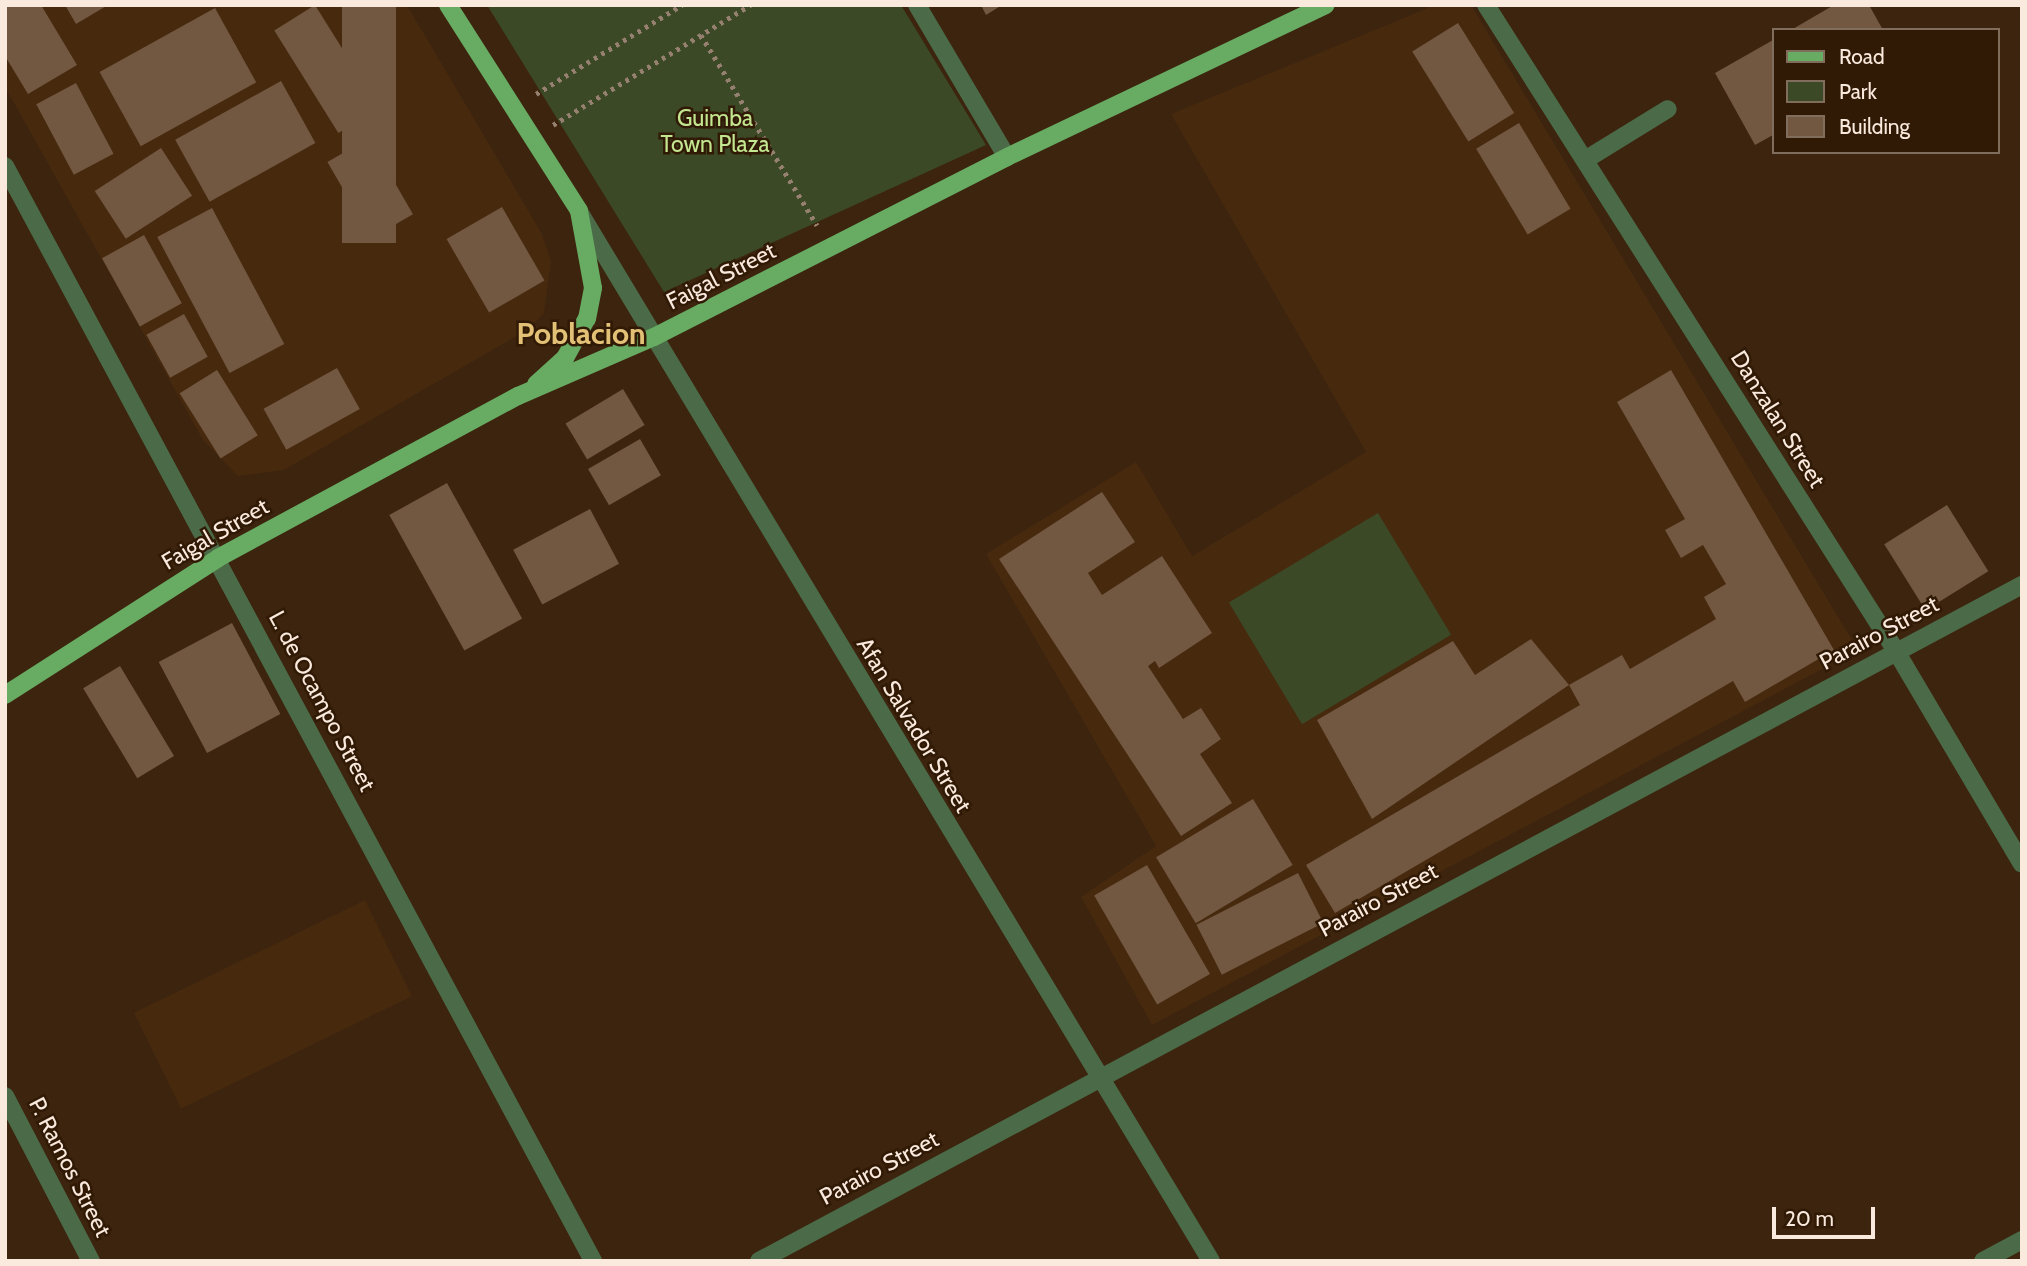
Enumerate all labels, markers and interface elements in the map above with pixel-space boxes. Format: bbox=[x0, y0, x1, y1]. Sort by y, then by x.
legend bbox=[1772, 28, 1999, 154]
text: Road bbox=[1839, 44, 1885, 69]
text: Park bbox=[1839, 79, 1877, 104]
park label: Guimba Town Plaza bbox=[660, 104, 770, 158]
text: Building bbox=[1839, 114, 1910, 139]
street label: Faigal Street bbox=[662, 237, 780, 315]
district label: Poblacion bbox=[516, 316, 646, 352]
street label: Danzalan Street bbox=[1725, 346, 1831, 492]
street label: Faigal Street bbox=[157, 492, 273, 576]
street label: Parairo Street bbox=[1815, 590, 1943, 676]
street label: L. de Ocampo Street bbox=[263, 606, 381, 796]
street label: Afan Salvador Street bbox=[851, 632, 977, 818]
street label: Parairo Street bbox=[1314, 857, 1442, 943]
street label: P. Ramos Street bbox=[23, 1093, 117, 1241]
street label: Parairo Street bbox=[815, 1125, 943, 1211]
scale bar bbox=[1775, 1192, 1878, 1236]
text: 20 m bbox=[1785, 1206, 1834, 1231]

